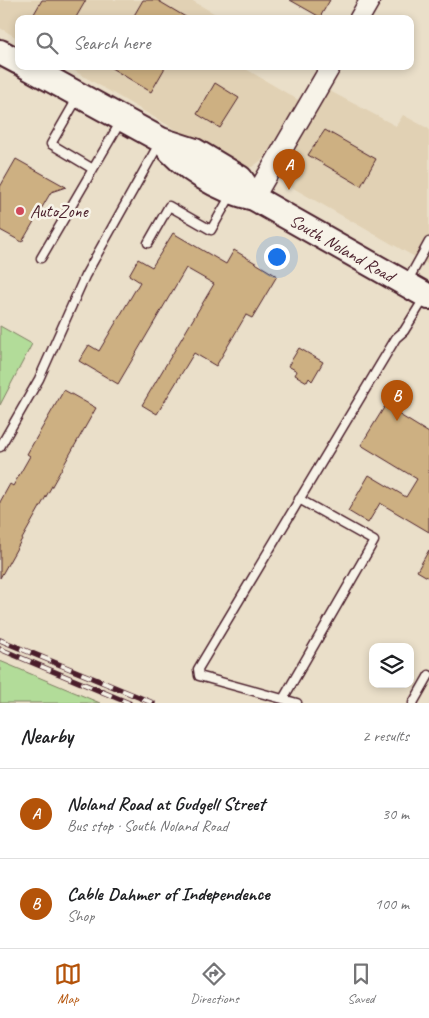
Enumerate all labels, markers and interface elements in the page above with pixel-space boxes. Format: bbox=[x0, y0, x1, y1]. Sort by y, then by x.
search box bbox=[15, 15, 414, 70]
icon: search bbox=[33, 29, 61, 57]
text: Search here bbox=[73, 31, 150, 55]
pin: A bbox=[273, 149, 305, 190]
place label: AutoZone bbox=[30, 200, 89, 222]
marker: AutoZone bbox=[14, 205, 26, 217]
street label: South Noland Road bbox=[286, 209, 401, 288]
your location bbox=[264, 244, 290, 270]
pin: B bbox=[381, 380, 413, 421]
map controls bbox=[369, 643, 414, 688]
button: layers bbox=[369, 643, 414, 688]
text: Nearby bbox=[20, 723, 73, 749]
text: 2 results bbox=[362, 726, 409, 746]
text: Noland Road at Gudgell Street bbox=[67, 792, 265, 816]
text: A bbox=[32, 804, 40, 824]
text: 30 m bbox=[382, 804, 409, 824]
text: Bus stop · South Noland Road bbox=[67, 816, 228, 836]
text: Cable Dahmer of Independence bbox=[67, 882, 269, 906]
text: B bbox=[32, 894, 40, 914]
text: 100 m bbox=[375, 894, 409, 914]
text: Shop bbox=[67, 906, 94, 926]
tab: Map bbox=[54, 960, 82, 1007]
tab: Directions bbox=[190, 960, 239, 1007]
tab: Saved bbox=[347, 960, 375, 1007]

